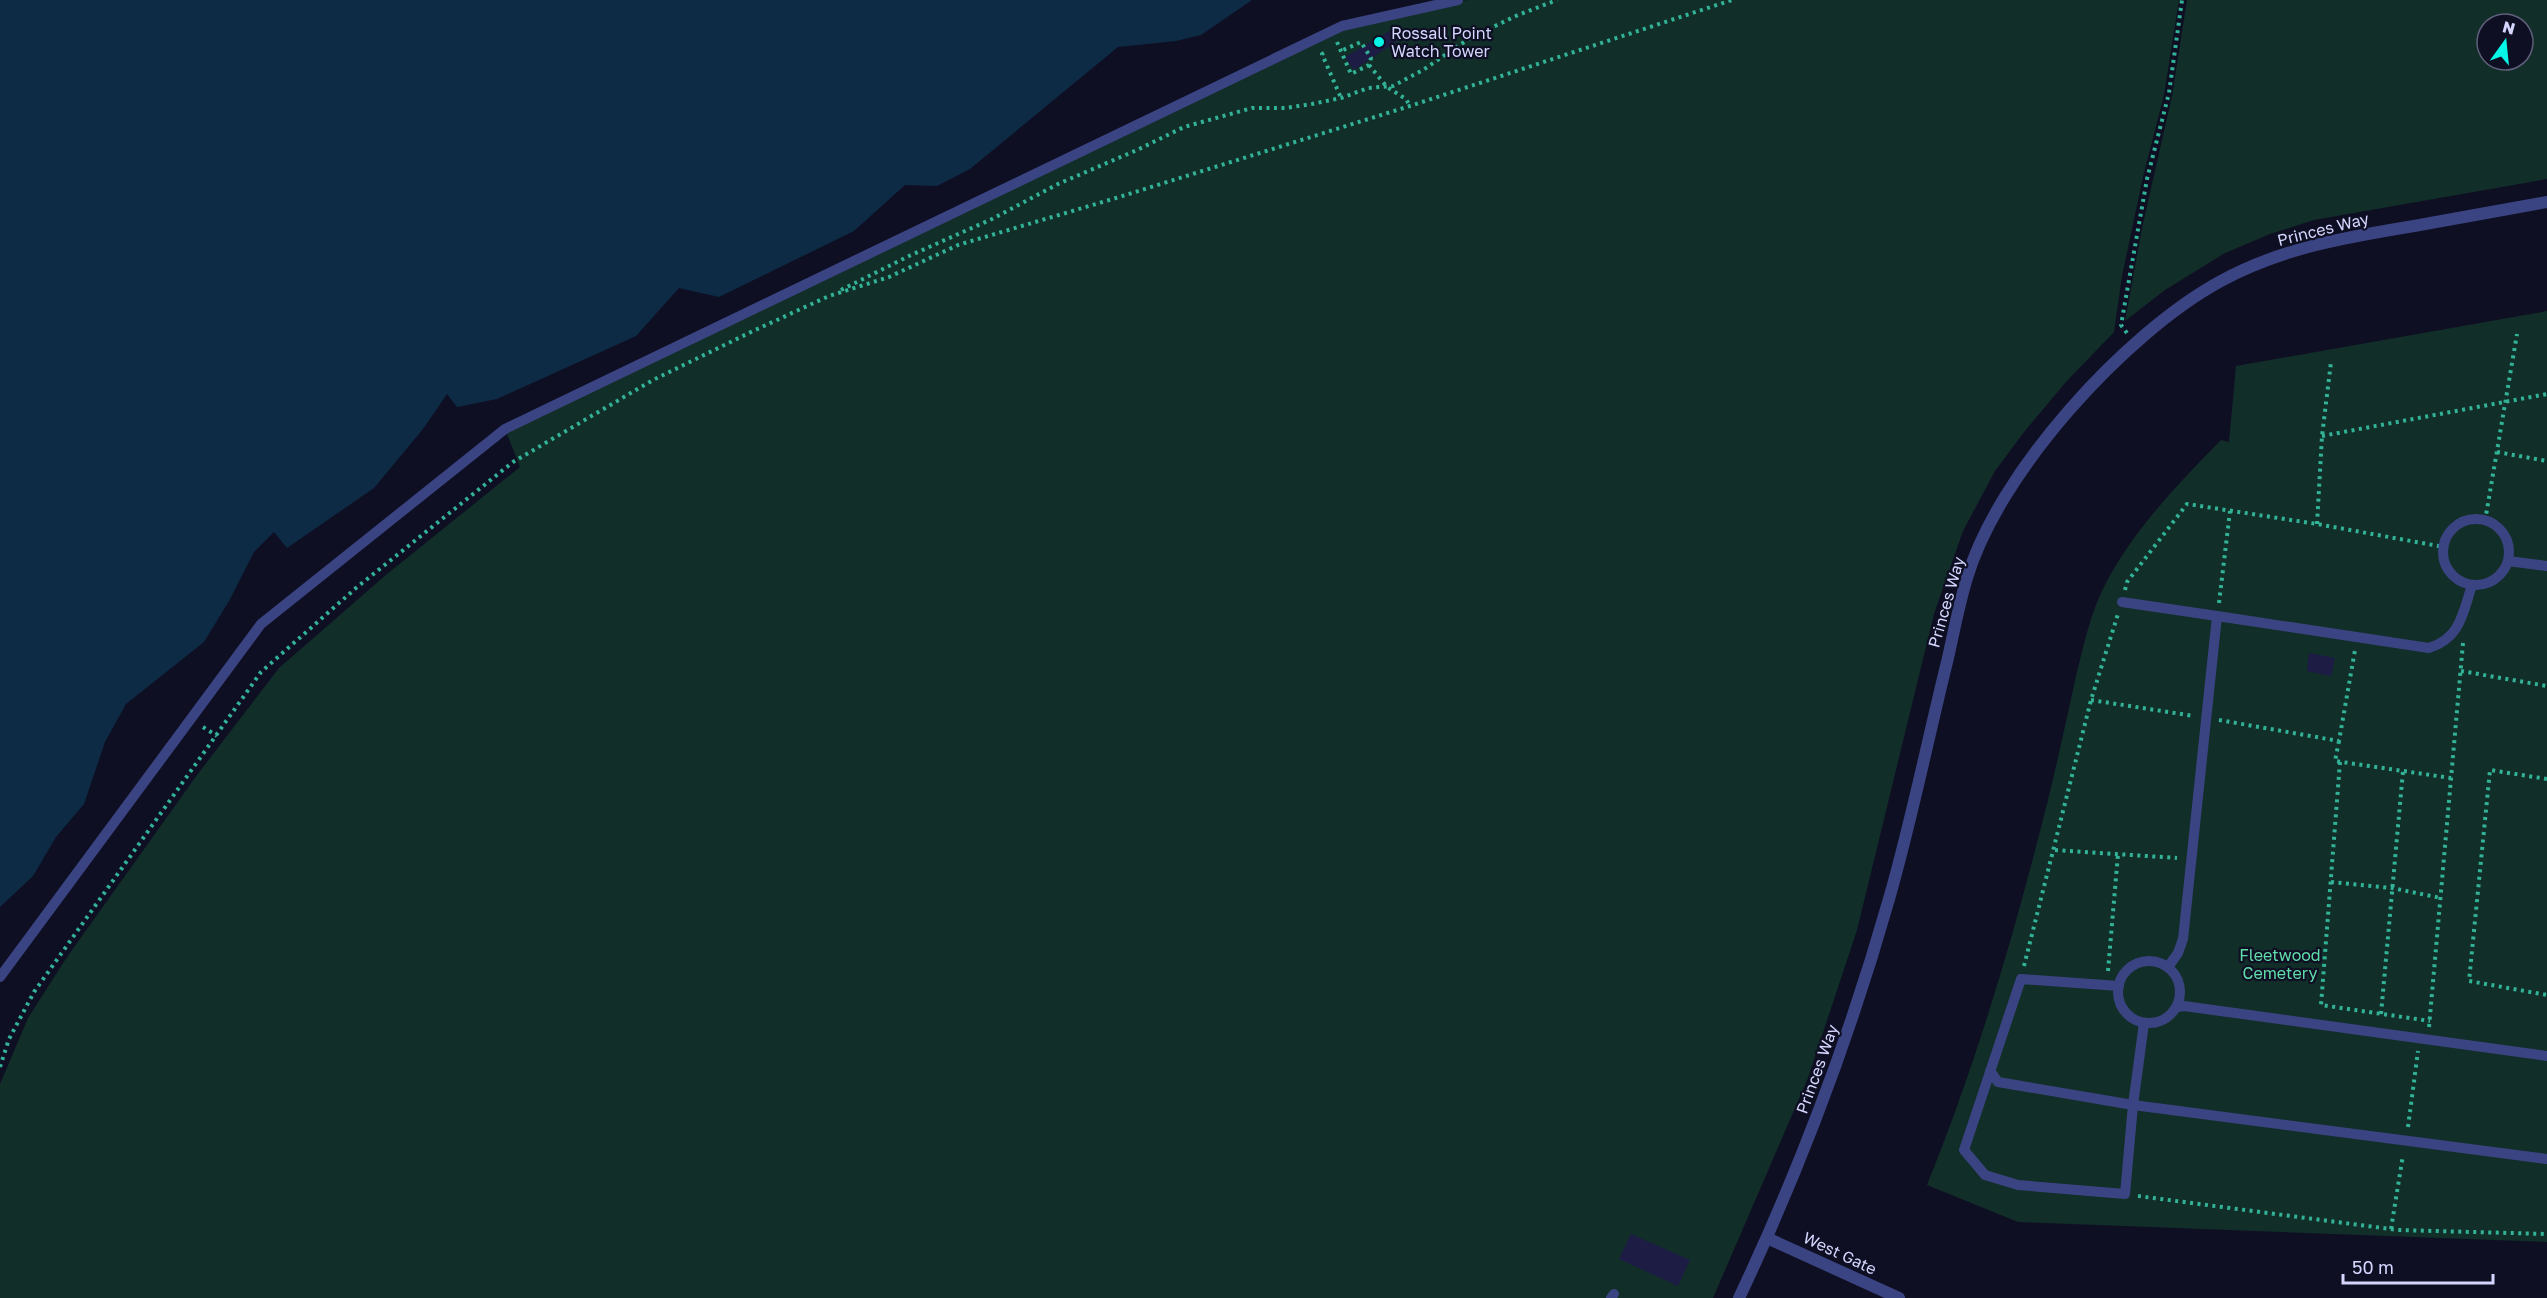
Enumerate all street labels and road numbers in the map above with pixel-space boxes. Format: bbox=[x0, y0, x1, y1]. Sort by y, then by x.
street label: Princes Way bbox=[2275, 208, 2371, 250]
street label: Princes Way bbox=[1923, 554, 1969, 650]
street label: Princes Way bbox=[1792, 1022, 1842, 1116]
street label: West Gate bbox=[1800, 1227, 1880, 1279]

